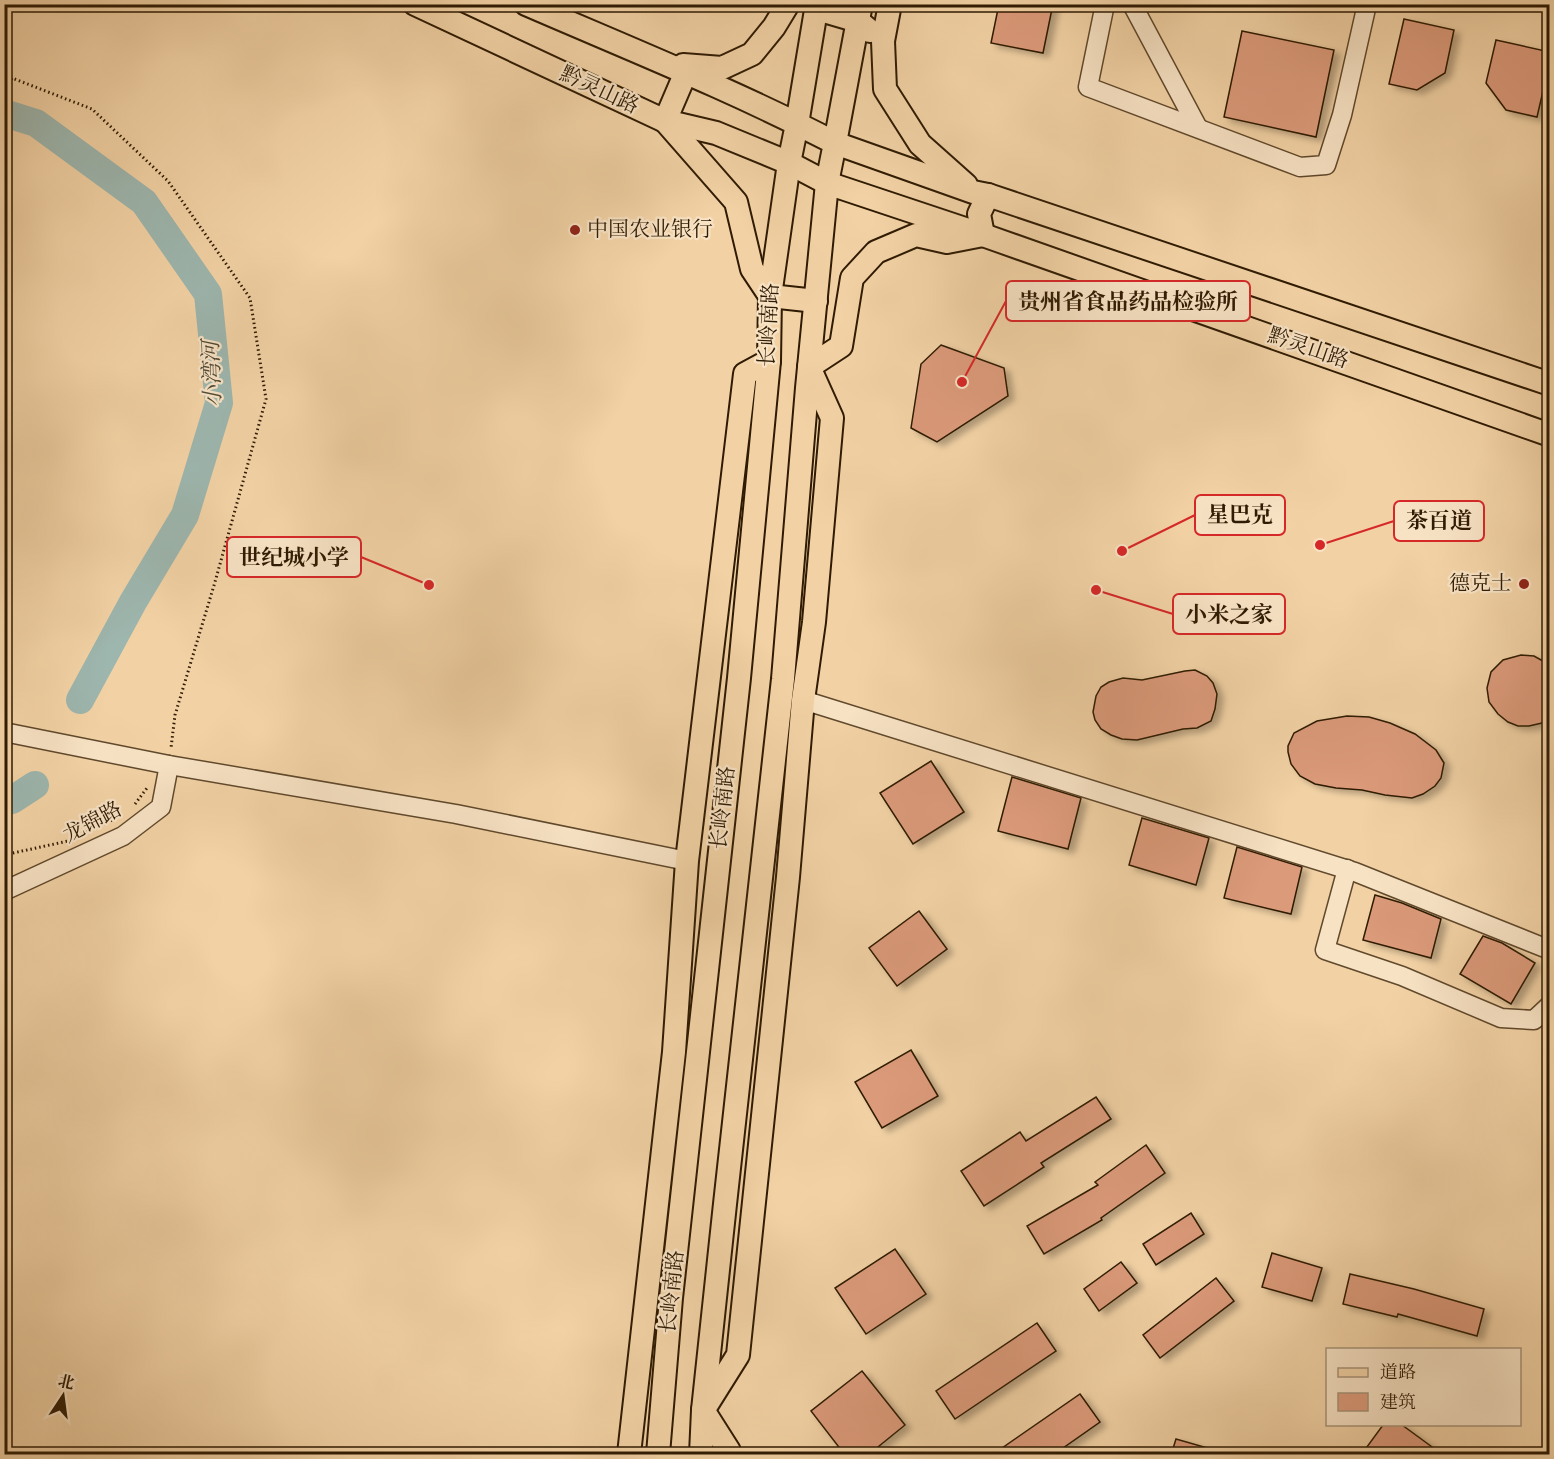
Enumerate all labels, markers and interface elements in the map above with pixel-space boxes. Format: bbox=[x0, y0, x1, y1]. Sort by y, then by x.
street label: 黔灵山路 bbox=[556, 62, 642, 118]
place label: 中国农业银行 bbox=[587, 218, 713, 241]
marker: 中国农业银行 bbox=[568, 223, 582, 237]
callout: 贵州省食品药品检验所 bbox=[1006, 281, 1250, 321]
street label: 长岭南路 bbox=[755, 282, 783, 367]
text: 贵州省食品药品检验所 bbox=[1018, 290, 1238, 314]
street label: 黔灵山路 bbox=[1265, 324, 1352, 373]
water label: 小湾河 bbox=[199, 337, 225, 407]
callout: 星巴克 bbox=[1195, 495, 1285, 535]
callout: 茶百道 bbox=[1394, 501, 1484, 541]
text: 星巴克 bbox=[1207, 503, 1273, 527]
text: 茶百道 bbox=[1406, 509, 1472, 533]
callout: 世纪城小学 bbox=[227, 537, 361, 577]
text: 世纪城小学 bbox=[239, 546, 349, 570]
place label: 德克士 bbox=[1449, 572, 1512, 595]
marker: 德克士 bbox=[1517, 577, 1531, 591]
callout: 小米之家 bbox=[1173, 594, 1285, 634]
text: 小米之家 bbox=[1185, 602, 1273, 627]
street label: 长岭南路 bbox=[707, 765, 739, 851]
street label: 龙锦路 bbox=[59, 797, 126, 847]
street label: 长岭南路 bbox=[656, 1249, 688, 1335]
legend bbox=[1326, 1348, 1521, 1426]
text: 道路 bbox=[1380, 1362, 1416, 1382]
north arrow bbox=[33, 1366, 93, 1426]
text: 北 bbox=[56, 1372, 76, 1393]
text: 建筑 bbox=[1380, 1392, 1416, 1412]

